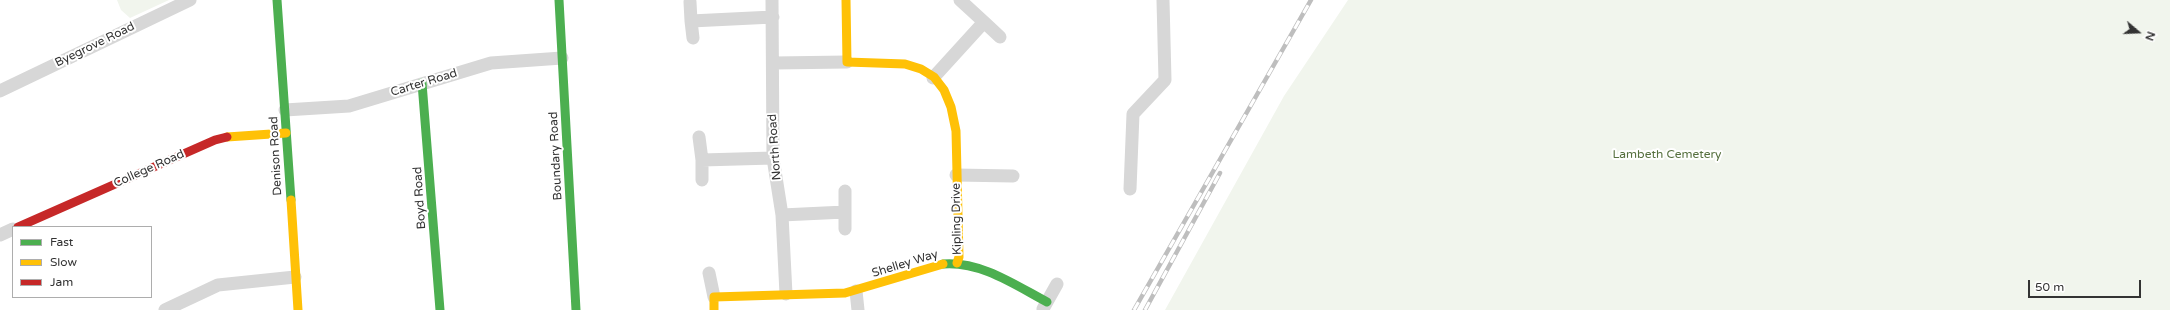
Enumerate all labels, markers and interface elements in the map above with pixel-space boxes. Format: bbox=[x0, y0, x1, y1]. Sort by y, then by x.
north arrow bbox=[2118, 12, 2158, 52]
street label: Byegrove Road bbox=[53, 19, 137, 71]
text: N bbox=[2142, 30, 2157, 42]
street label: Carter Road bbox=[389, 66, 459, 100]
street label: Boundary Road bbox=[546, 111, 566, 201]
street label: North Road bbox=[765, 113, 785, 181]
street label: Denison Road bbox=[267, 116, 285, 196]
street label: College Road bbox=[111, 147, 187, 191]
park label: Lambeth Cemetery bbox=[1612, 148, 1722, 162]
street label: Boyd Road bbox=[411, 166, 429, 230]
street label: Kipling Drive bbox=[949, 183, 965, 255]
legend bbox=[12, 226, 152, 298]
text: Fast bbox=[50, 235, 73, 249]
street label: Shelley Way bbox=[870, 247, 940, 281]
text: Slow bbox=[50, 255, 77, 269]
scale bar bbox=[2030, 272, 2143, 298]
text: Jam bbox=[50, 275, 73, 289]
text: 50 m bbox=[2035, 280, 2064, 294]

